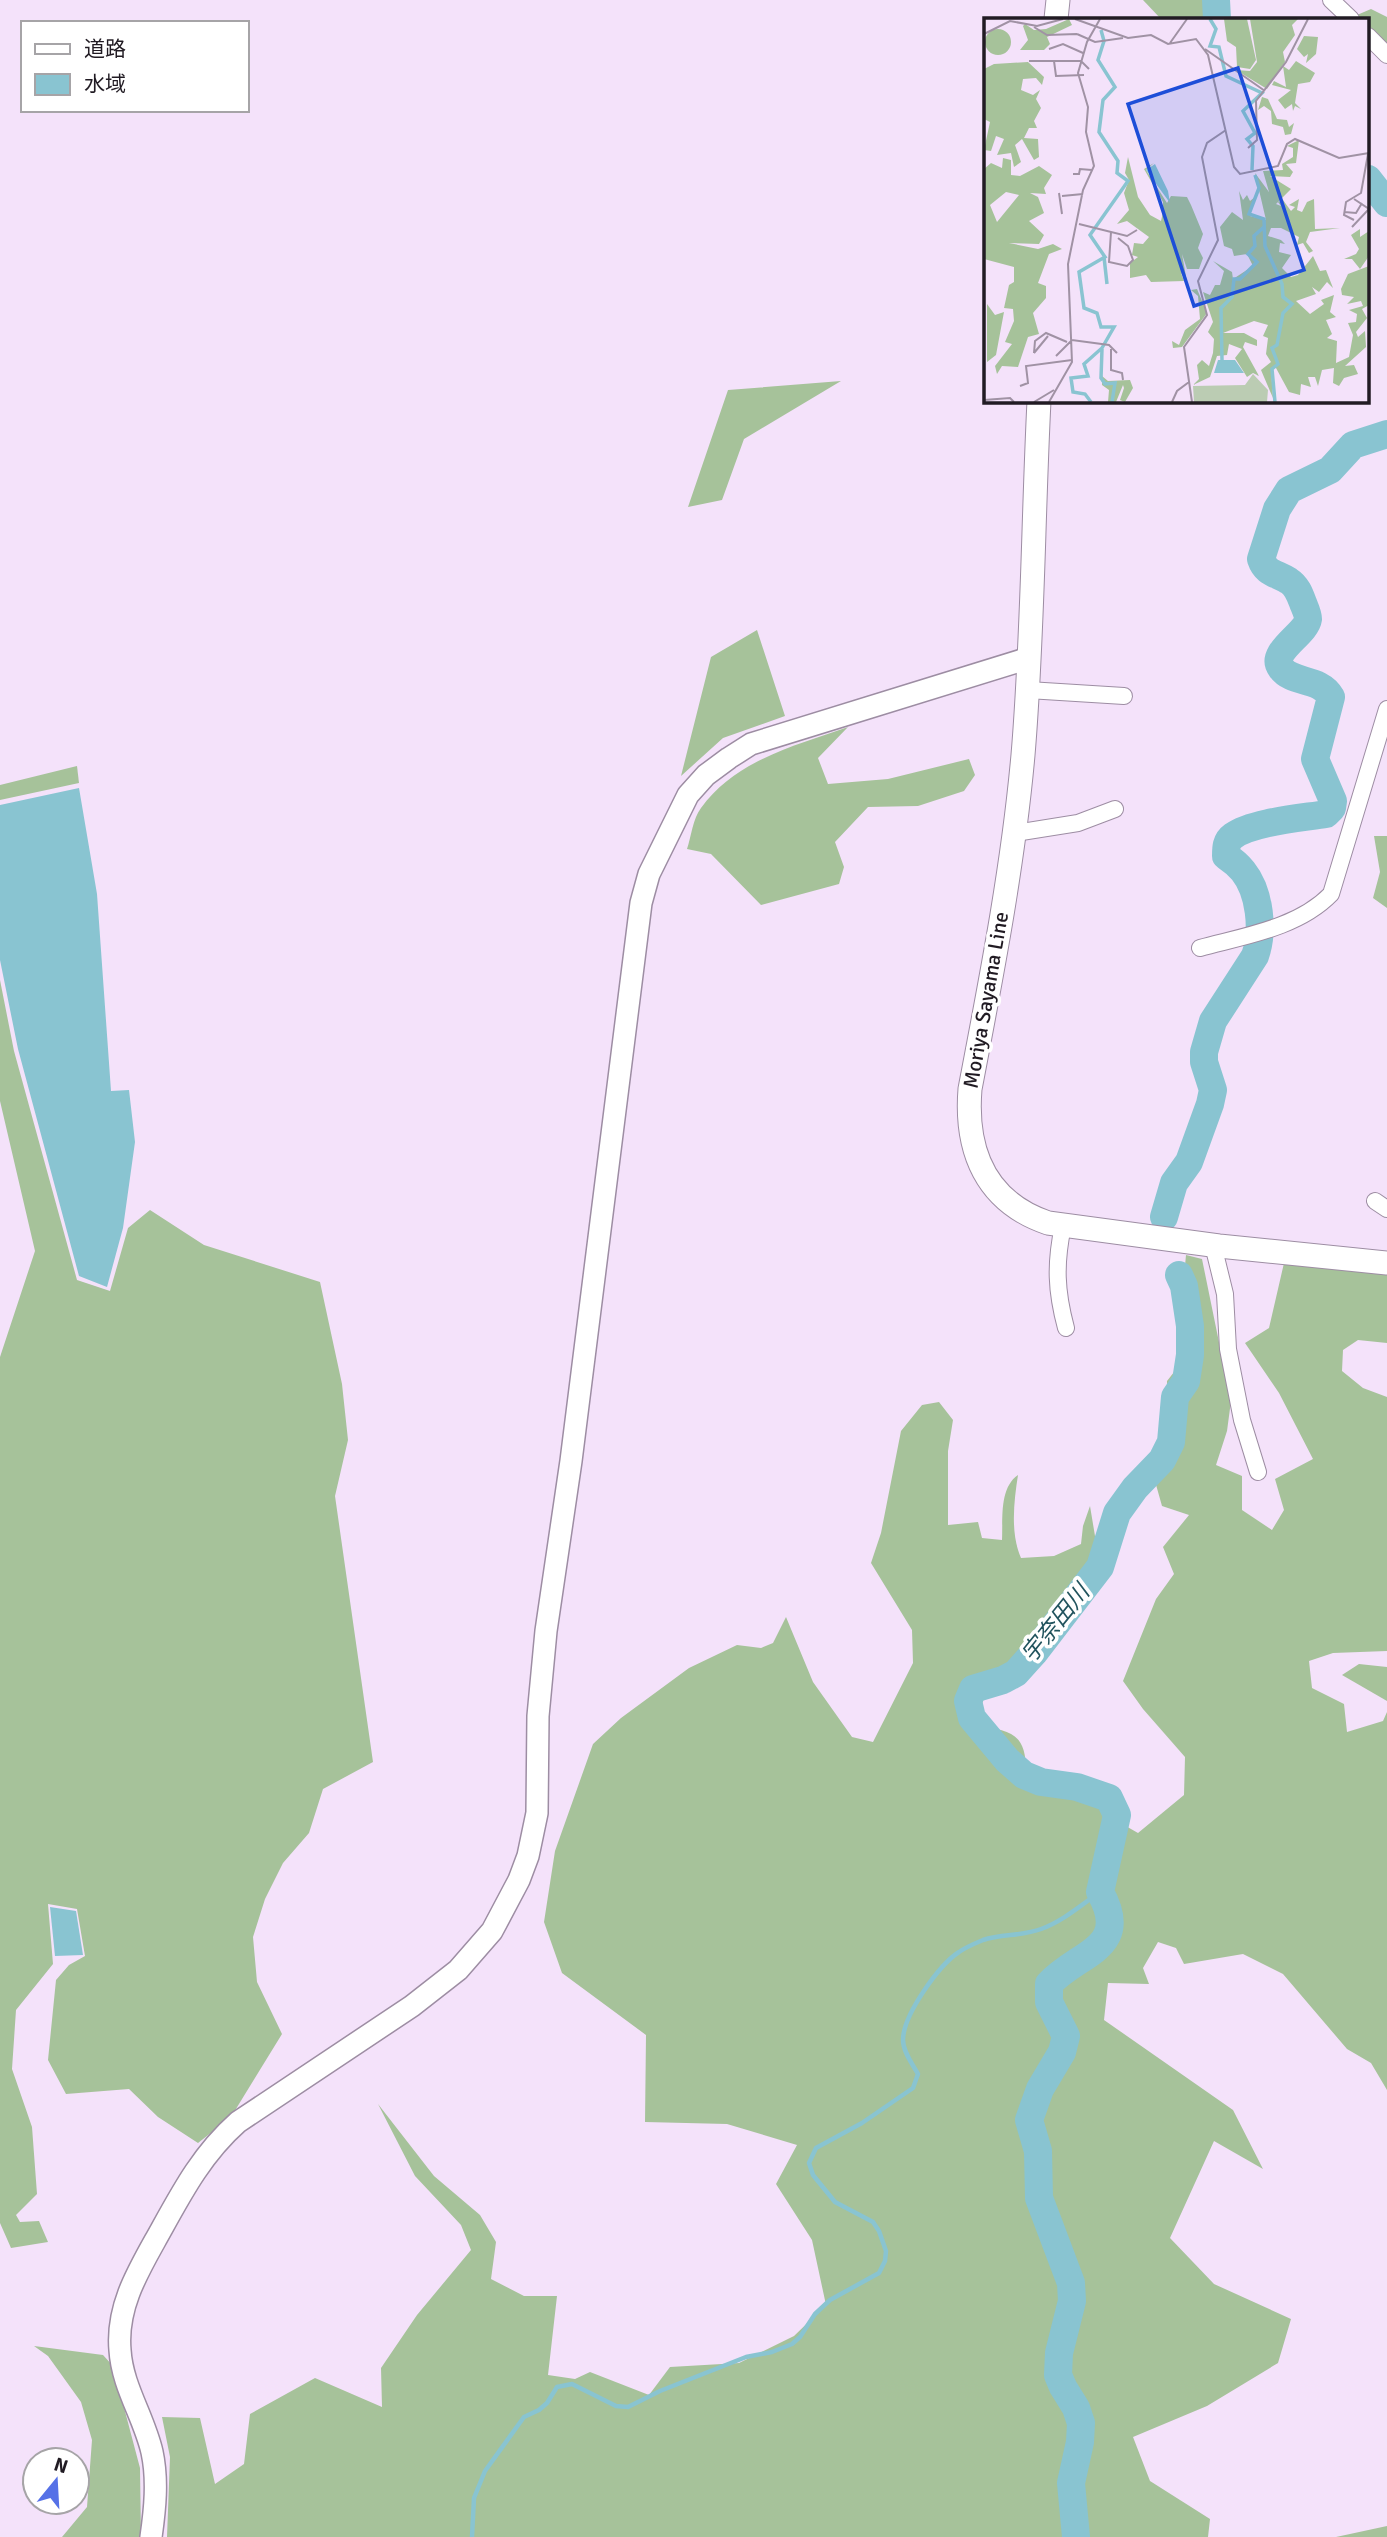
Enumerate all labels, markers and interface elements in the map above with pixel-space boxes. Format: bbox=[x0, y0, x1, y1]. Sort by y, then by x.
inset map bbox=[984, 18, 1370, 402]
legend bbox=[21, 21, 248, 112]
text: 道路 bbox=[84, 36, 126, 62]
text: 水域 bbox=[84, 71, 126, 97]
street label: Moriya Sayama Line bbox=[958, 910, 1014, 1090]
water label: 宇奈田川 bbox=[1015, 1576, 1097, 1668]
north arrow bbox=[21, 2446, 91, 2516]
text: N bbox=[51, 2452, 71, 2479]

